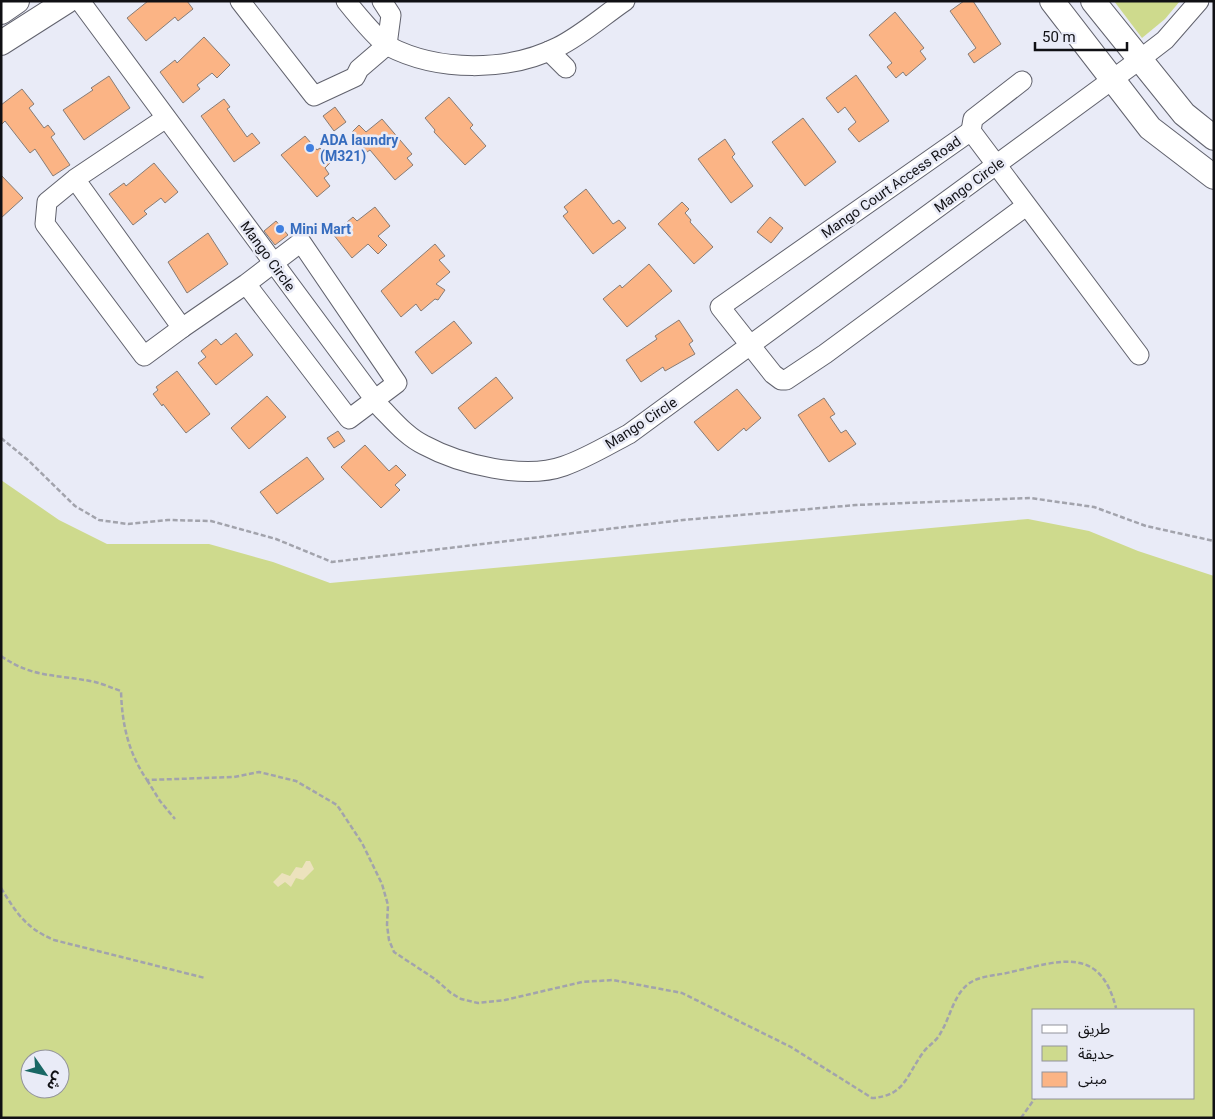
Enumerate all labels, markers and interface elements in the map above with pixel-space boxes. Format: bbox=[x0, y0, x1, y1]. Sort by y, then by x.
scale bar bbox=[1035, 20, 1128, 52]
text: 50 m bbox=[1042, 28, 1076, 46]
place label: ADA laundry (M321) bbox=[320, 132, 399, 165]
street label: Mango Court Access Road bbox=[818, 133, 964, 241]
marker: ADA laundry (M321) bbox=[304, 142, 316, 154]
street label: Mango Circle bbox=[931, 154, 1007, 216]
street label: Mango Circle bbox=[237, 218, 299, 294]
place label: Mini Mart bbox=[290, 221, 351, 237]
marker: Mini Mart bbox=[274, 223, 286, 235]
street label: Mango Circle bbox=[602, 394, 680, 452]
legend bbox=[1032, 1009, 1195, 1099]
text: طريق bbox=[1078, 1020, 1110, 1039]
text: حديقة bbox=[1078, 1045, 1114, 1063]
north arrow bbox=[20, 1049, 70, 1099]
text: ش bbox=[44, 1069, 68, 1094]
text: مبنى bbox=[1078, 1070, 1107, 1088]

